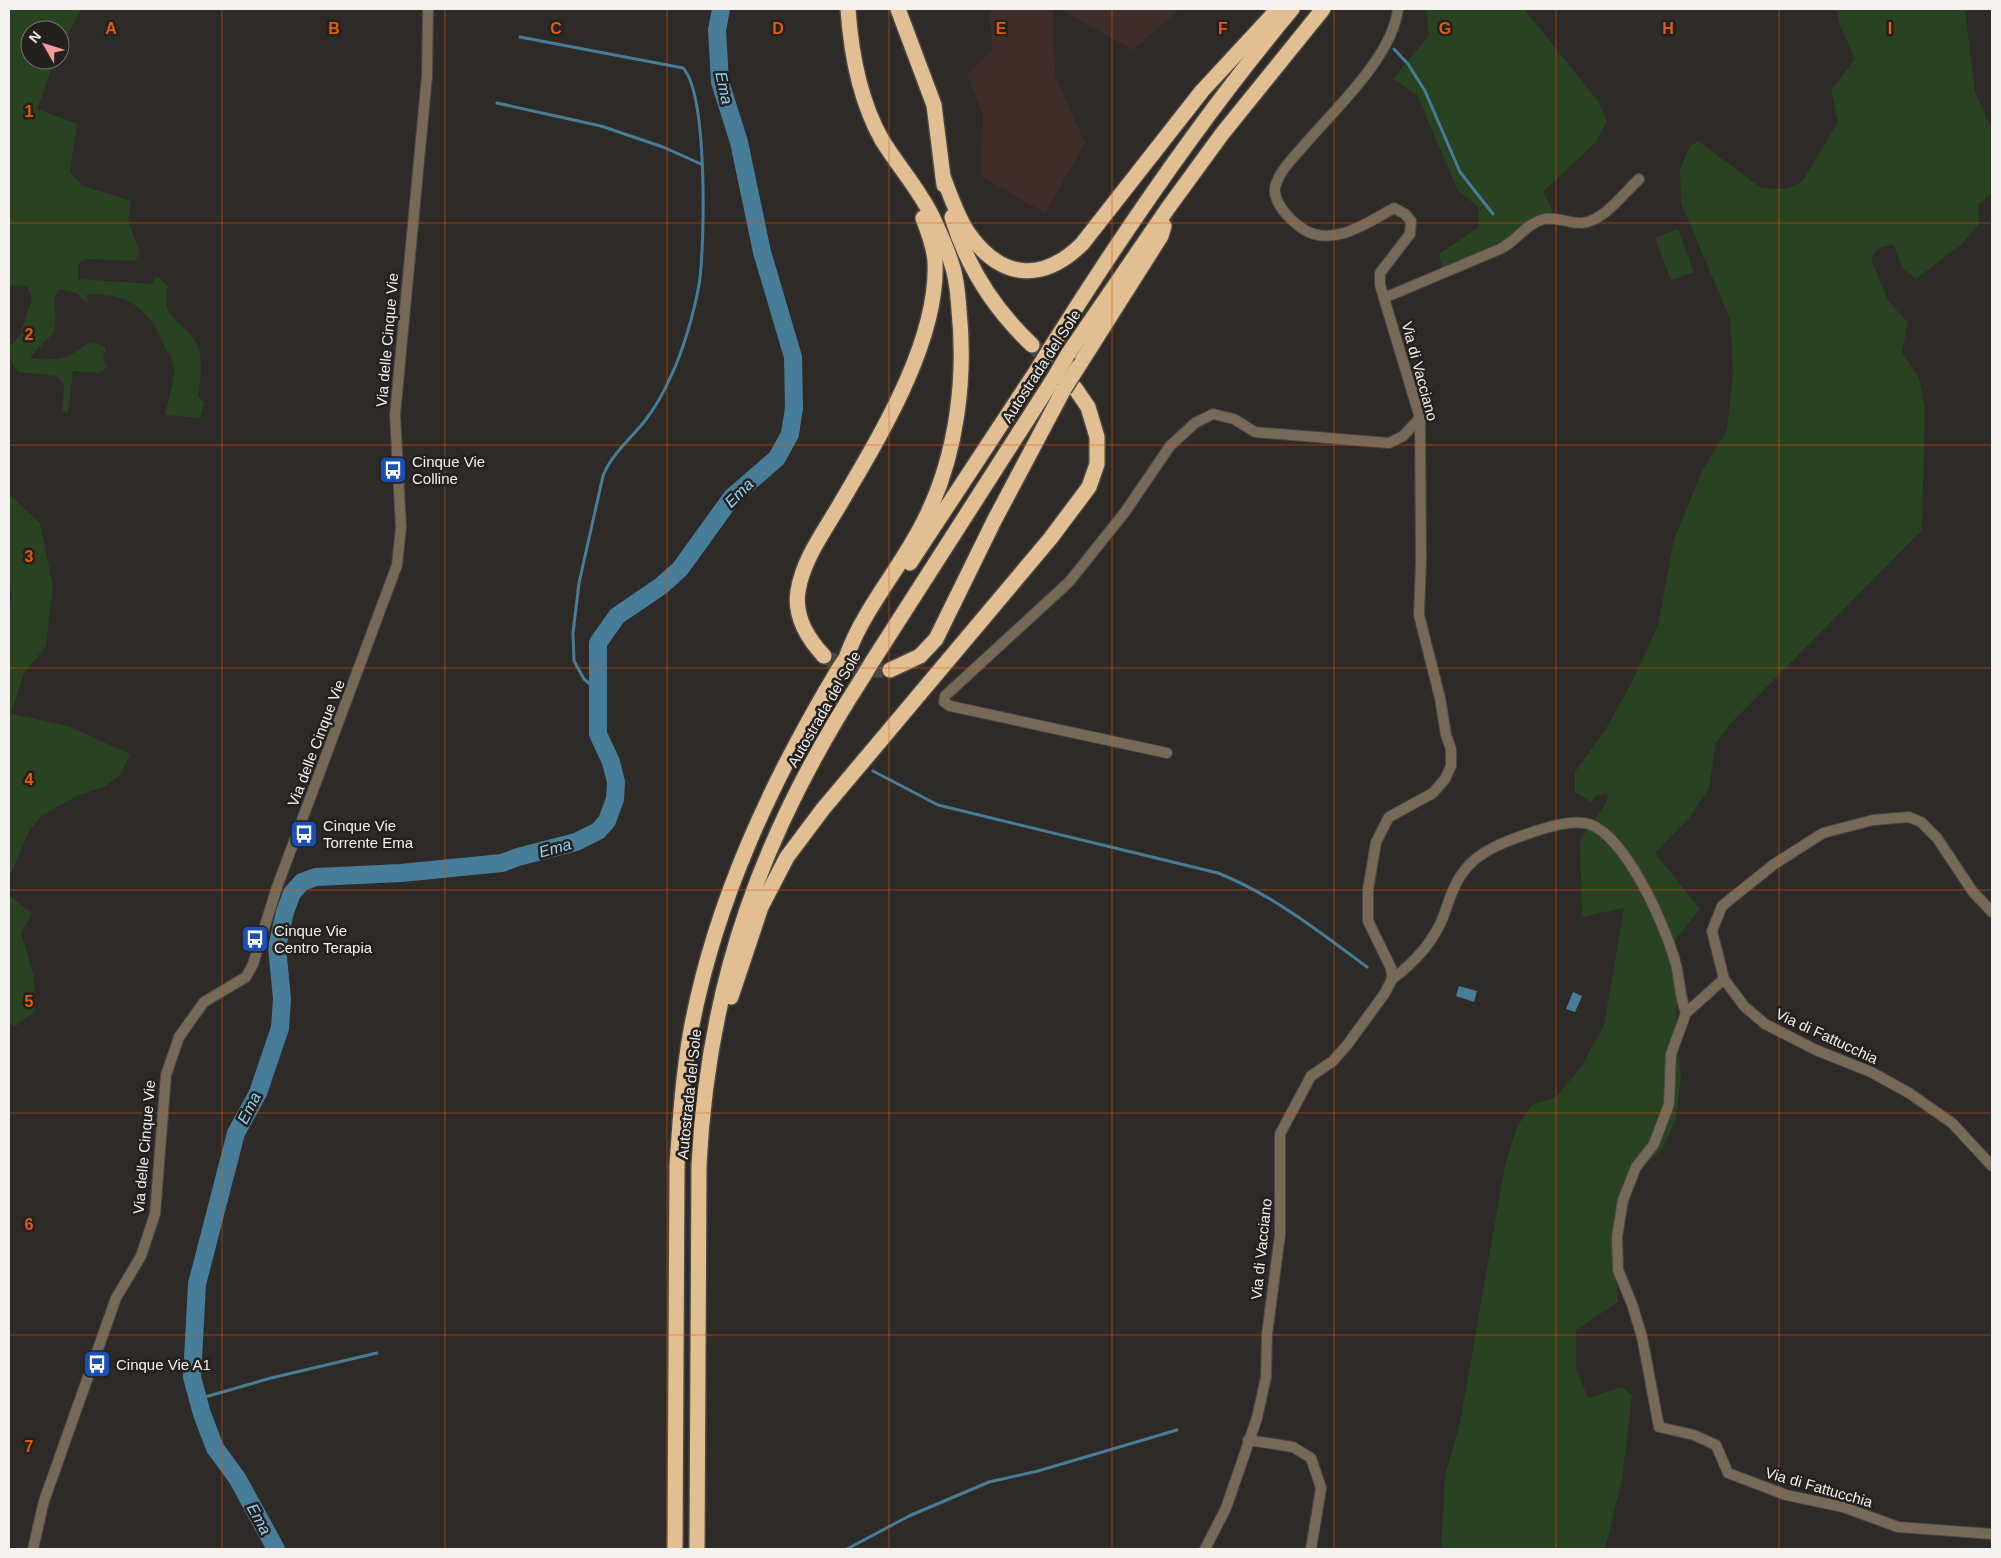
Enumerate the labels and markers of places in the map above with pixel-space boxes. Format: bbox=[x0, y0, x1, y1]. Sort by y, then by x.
place label: Cinque Vie Colline bbox=[412, 453, 485, 487]
bus stop icon: Cinque Vie Colline bbox=[378, 455, 408, 485]
place label: Cinque Vie Torrente Ema bbox=[323, 817, 414, 851]
bus stop icon: Cinque Vie Torrente Ema bbox=[289, 819, 319, 849]
place label: Cinque Vie Centro Terapia bbox=[274, 922, 373, 956]
bus stop icon: Cinque Vie Centro Terapia bbox=[240, 924, 270, 954]
bus stop icon: Cinque Vie A1 bbox=[82, 1349, 112, 1379]
place label: Cinque Vie A1 bbox=[116, 1356, 211, 1373]

